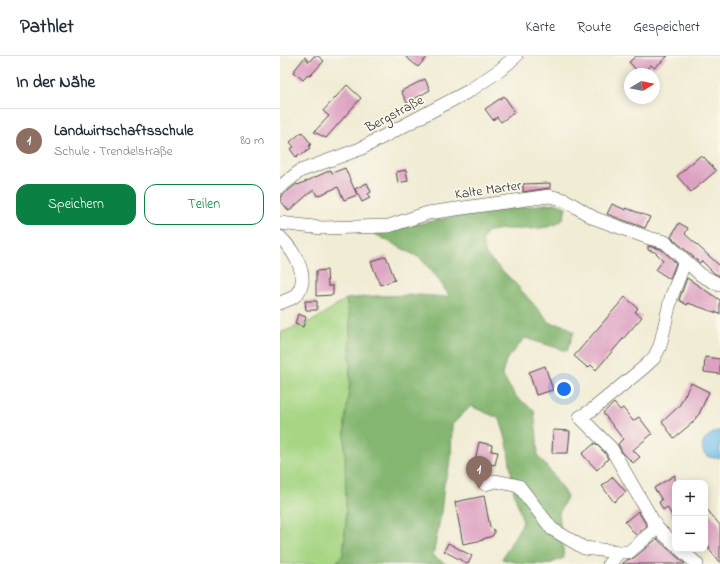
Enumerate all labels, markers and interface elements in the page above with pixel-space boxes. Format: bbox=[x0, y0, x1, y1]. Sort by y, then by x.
text: Pathlet bbox=[20, 14, 74, 41]
text: Karte bbox=[526, 17, 555, 38]
text: Route bbox=[577, 17, 611, 38]
text: Gespeichert bbox=[633, 17, 700, 38]
north arrow bbox=[624, 68, 660, 104]
text: In der Nähe bbox=[16, 70, 95, 95]
street label: Bergstraße bbox=[361, 90, 429, 140]
text: Landwirtschaftsschule bbox=[54, 120, 193, 142]
text: 1 bbox=[27, 131, 31, 150]
text: 80 m bbox=[240, 131, 264, 150]
text: Schule · Trendelstraße bbox=[54, 142, 173, 161]
street label: Kalte Marter bbox=[454, 175, 523, 206]
button: Speichern bbox=[16, 184, 136, 225]
button: Teilen bbox=[144, 184, 264, 225]
your location bbox=[554, 379, 574, 399]
pin: 1 bbox=[466, 456, 492, 489]
map controls bbox=[672, 480, 708, 552]
button: + bbox=[672, 480, 708, 516]
button: − bbox=[672, 516, 708, 552]

